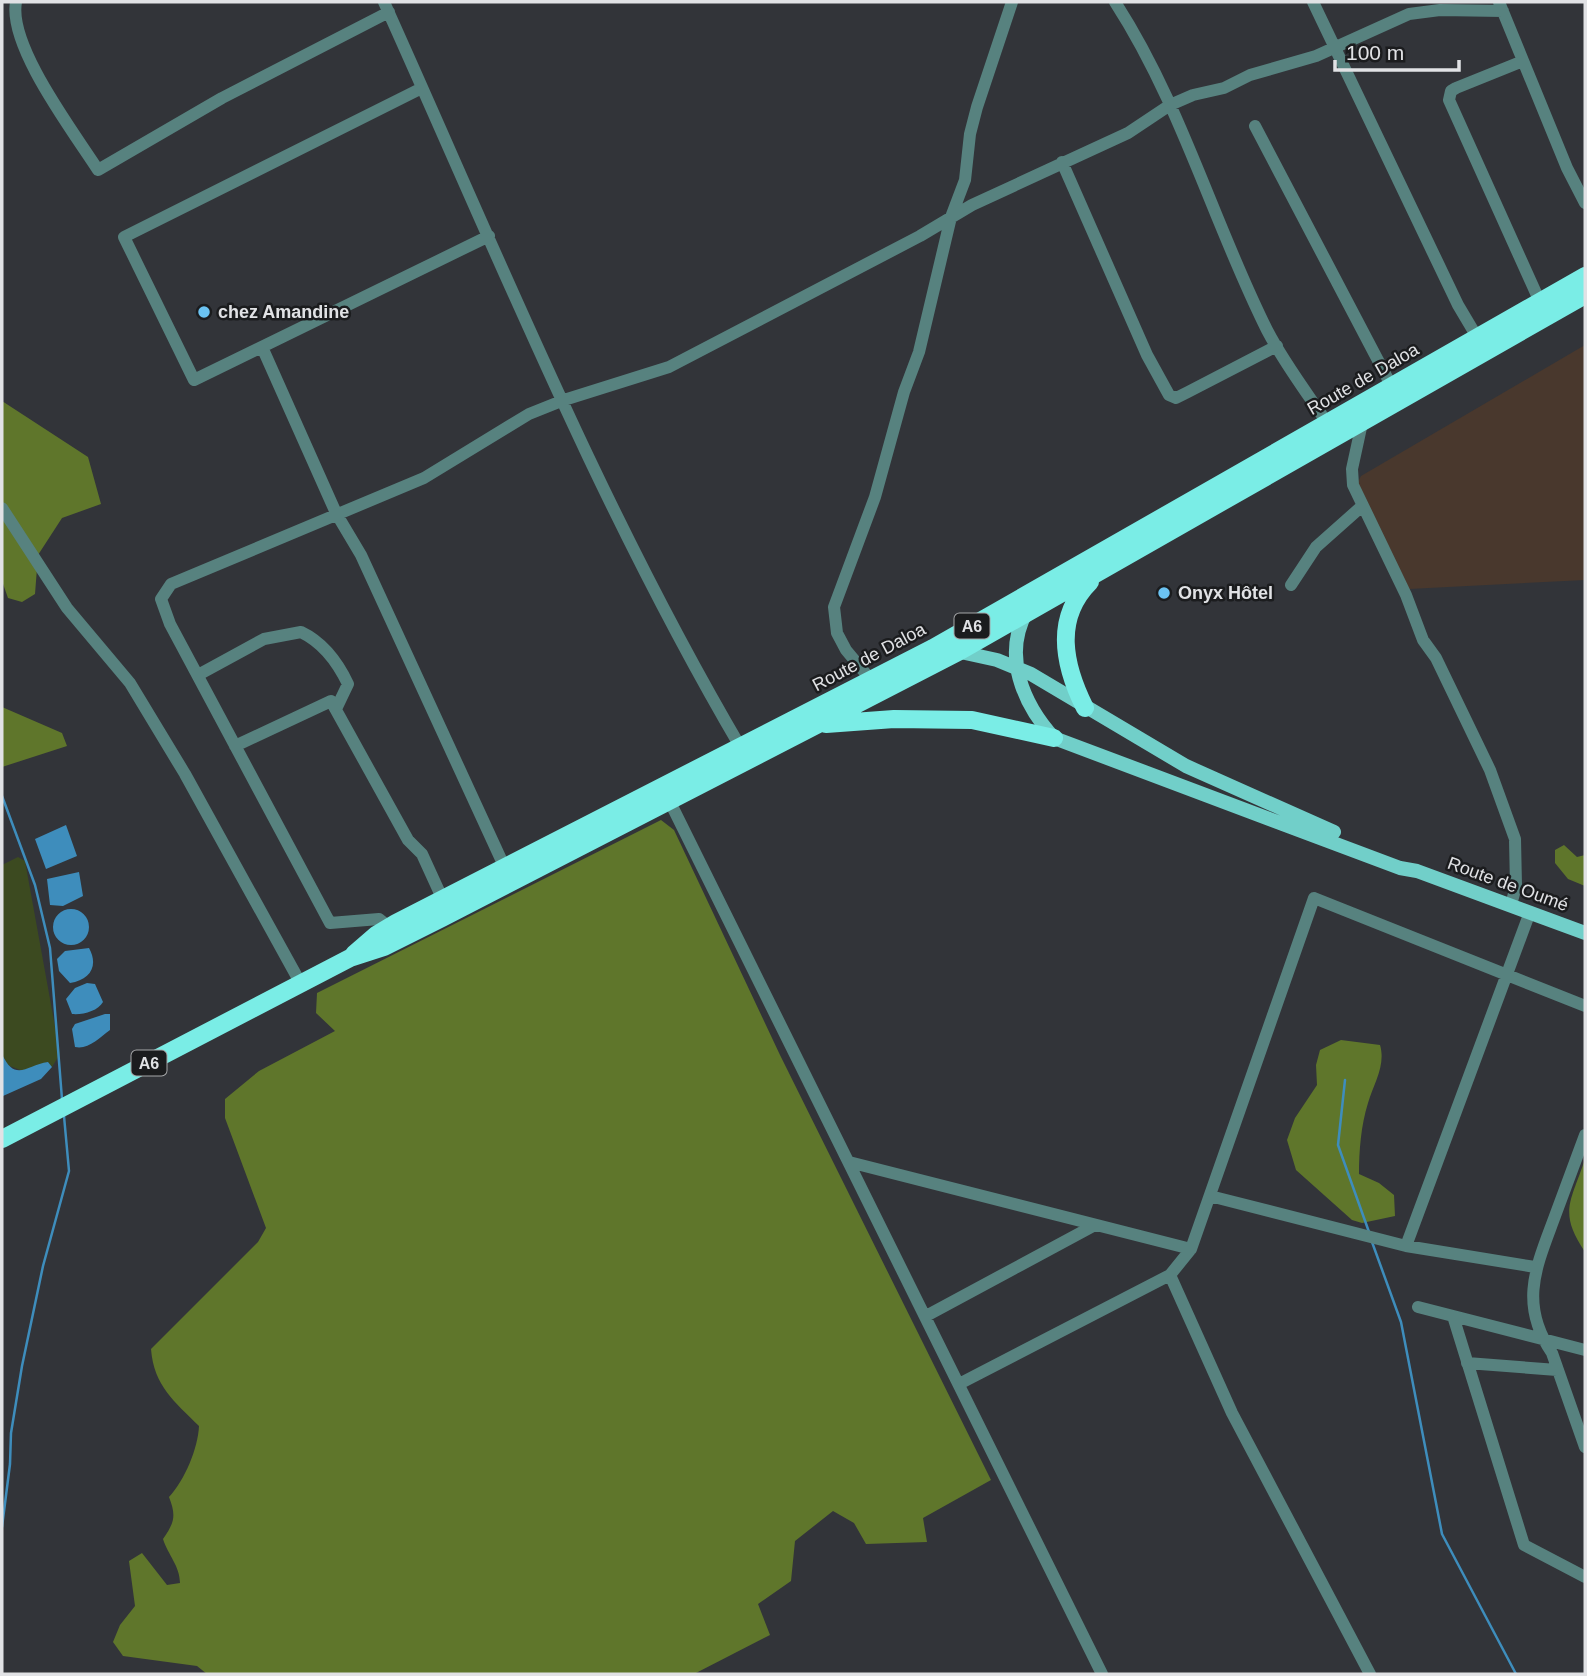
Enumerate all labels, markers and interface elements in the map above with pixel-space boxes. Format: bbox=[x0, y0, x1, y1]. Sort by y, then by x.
scale bar bbox=[1335, 28, 1459, 72]
text: 100 m bbox=[1346, 41, 1404, 64]
place label: chez Amandine bbox=[218, 302, 349, 322]
marker: chez Amandine bbox=[196, 304, 212, 320]
street label: Route de Daloa bbox=[1304, 339, 1423, 419]
place label: Onyx Hôtel bbox=[1178, 583, 1273, 603]
marker: Onyx Hôtel bbox=[1156, 585, 1172, 601]
road number: A6 bbox=[954, 614, 990, 638]
street label: Route de Daloa bbox=[809, 618, 930, 695]
street label: Route de Oumé bbox=[1445, 853, 1571, 915]
road number: A6 bbox=[132, 1050, 166, 1076]

